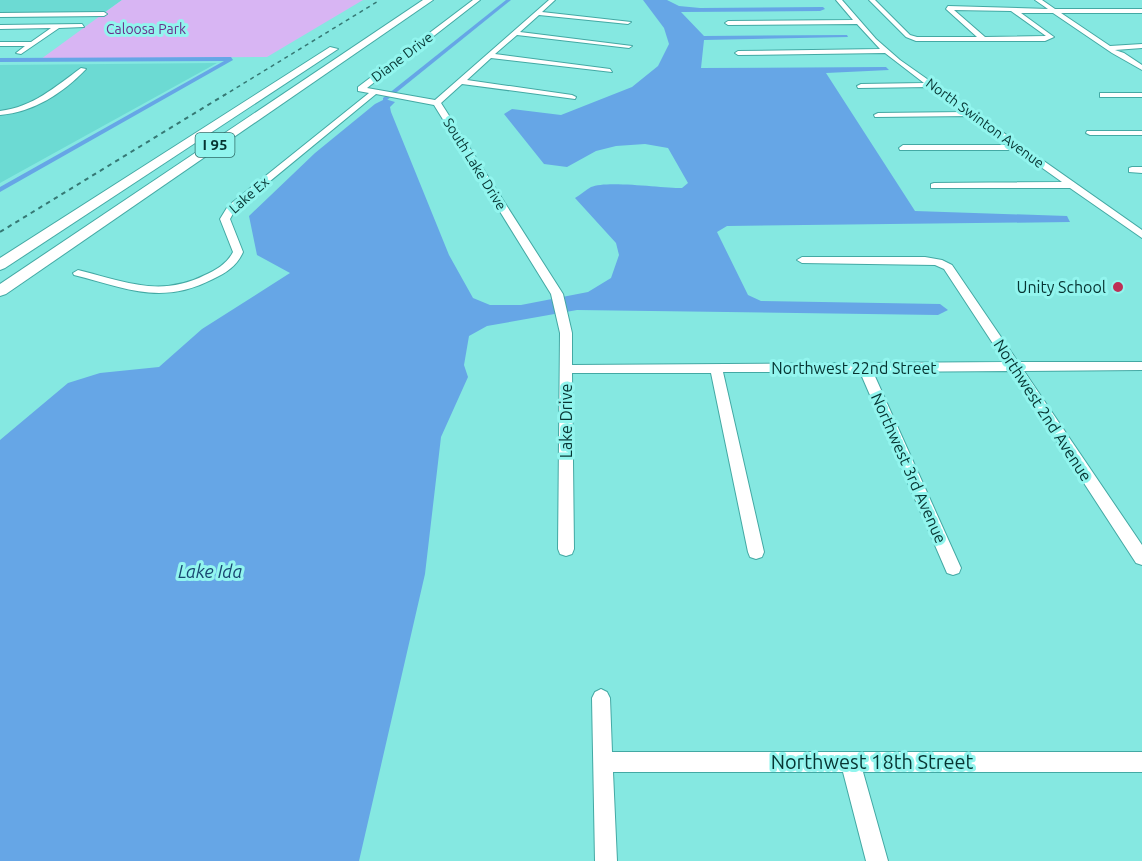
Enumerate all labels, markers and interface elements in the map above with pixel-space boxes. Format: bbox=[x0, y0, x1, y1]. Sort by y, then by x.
park label: Caloosa Park bbox=[106, 21, 186, 37]
street label: Diane Drive bbox=[368, 29, 436, 85]
street label: North Swinton Avenue bbox=[923, 75, 1047, 171]
street label: South Lake Drive bbox=[440, 115, 510, 213]
road number: I 95 bbox=[196, 133, 234, 157]
street label: Lake Ex bbox=[226, 173, 272, 217]
place label: Unity School bbox=[1016, 278, 1106, 296]
marker: Unity School bbox=[1111, 280, 1125, 294]
street label: Northwest 2nd Avenue bbox=[990, 336, 1096, 484]
street label: Northwest 22nd Street bbox=[771, 359, 937, 377]
street label: Lake Drive bbox=[557, 384, 575, 458]
street label: Northwest 3rd Avenue bbox=[868, 390, 950, 546]
water label: Lake Ida bbox=[178, 561, 242, 581]
street label: Northwest 18th Street bbox=[771, 750, 974, 773]

